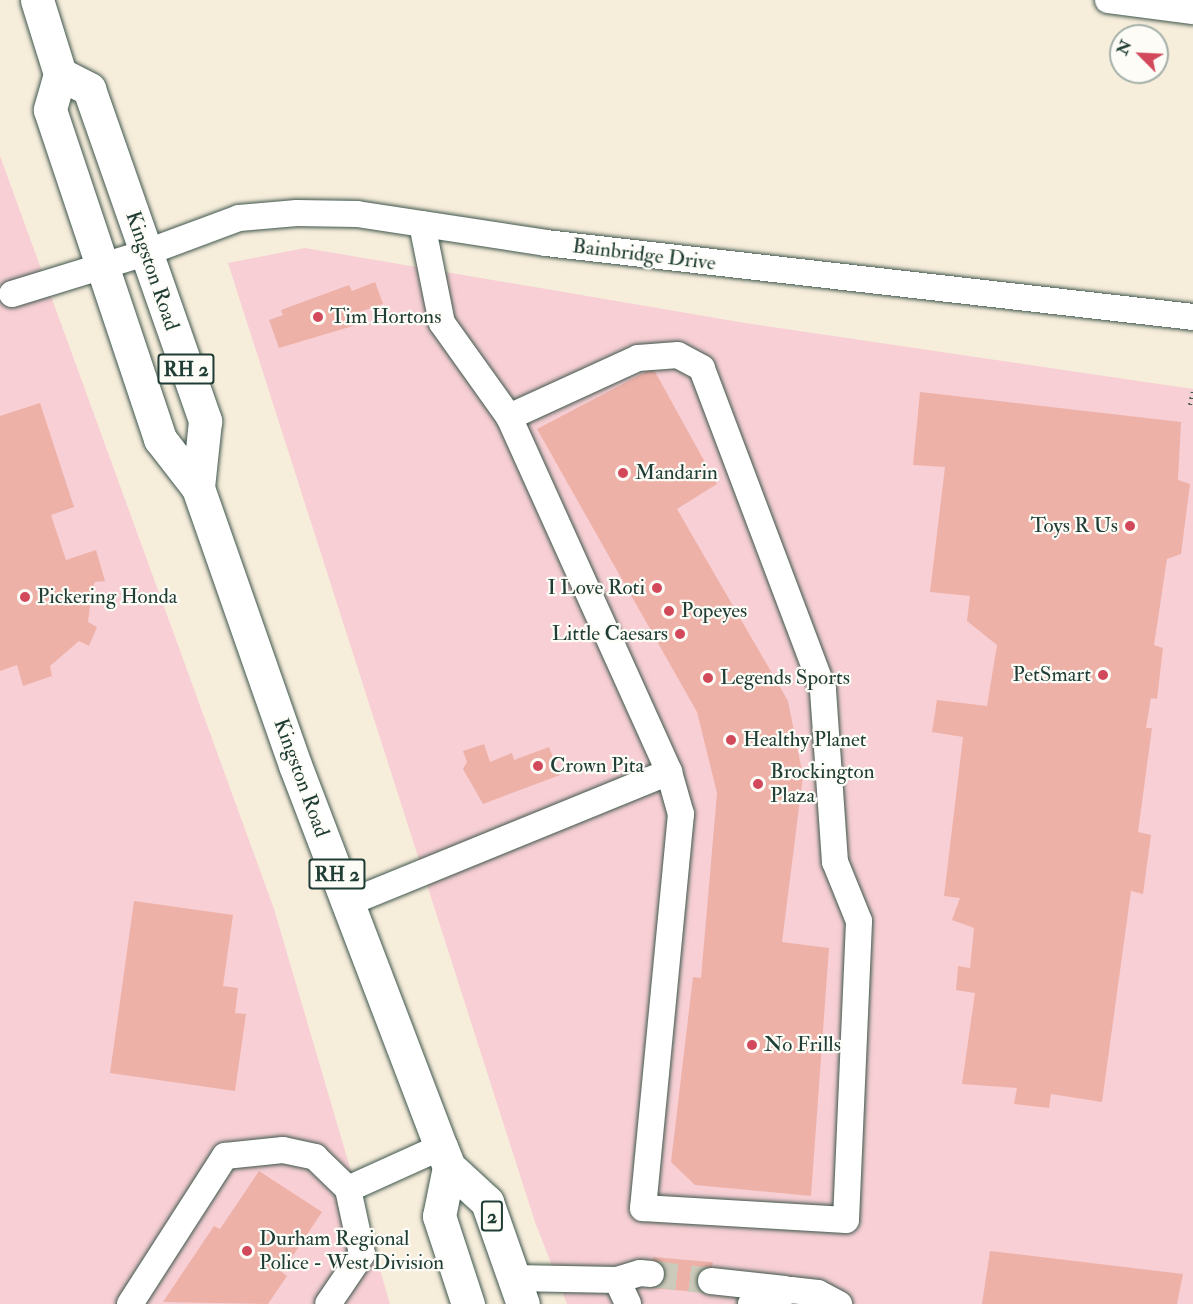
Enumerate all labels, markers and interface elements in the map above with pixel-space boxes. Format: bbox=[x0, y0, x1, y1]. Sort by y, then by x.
north arrow bbox=[1109, 24, 1169, 84]
text: N bbox=[1112, 37, 1136, 58]
street label: Kingston Road bbox=[120, 208, 184, 334]
street label: Bainbridge Drive bbox=[571, 234, 717, 276]
place label: Tim Hortons bbox=[330, 304, 441, 330]
marker: Tim Hortons bbox=[311, 310, 325, 324]
road number: RH 2 bbox=[156, 352, 216, 386]
place label: Mandarin bbox=[635, 460, 718, 486]
marker: Mandarin bbox=[616, 466, 630, 480]
place label: Toys R Us bbox=[1031, 513, 1118, 539]
marker: Toys R Us bbox=[1123, 519, 1137, 533]
place label: I Love Roti bbox=[547, 575, 645, 601]
marker: I Love Roti bbox=[650, 581, 664, 595]
place label: Pickering Honda bbox=[37, 584, 177, 610]
marker: Pickering Honda bbox=[18, 590, 32, 604]
place label: Popeyes bbox=[681, 598, 747, 624]
marker: Popeyes bbox=[662, 604, 676, 618]
place label: Little Caesars bbox=[552, 621, 668, 647]
marker: Little Caesars bbox=[673, 627, 687, 641]
place label: PetSmart bbox=[1012, 662, 1091, 688]
place label: Legends Sports bbox=[720, 665, 850, 691]
marker: PetSmart bbox=[1096, 668, 1110, 682]
marker: Legends Sports bbox=[701, 671, 715, 685]
street label: Kingston Road bbox=[268, 715, 334, 841]
place label: Healthy Planet bbox=[743, 727, 867, 753]
marker: Healthy Planet bbox=[724, 733, 738, 747]
place label: Crown Pita bbox=[550, 753, 644, 779]
marker: Crown Pita bbox=[531, 759, 545, 773]
place label: Brockington Plaza bbox=[770, 759, 874, 809]
marker: Brockington Plaza bbox=[751, 777, 765, 791]
road number: RH 2 bbox=[307, 857, 367, 891]
place label: No Frills bbox=[764, 1032, 841, 1058]
marker: No Frills bbox=[745, 1038, 759, 1052]
road number: 2 bbox=[480, 1199, 504, 1233]
place label: Durham Regional Police - West Division bbox=[259, 1226, 444, 1276]
marker: Durham Regional Police - West Division bbox=[240, 1244, 254, 1258]

